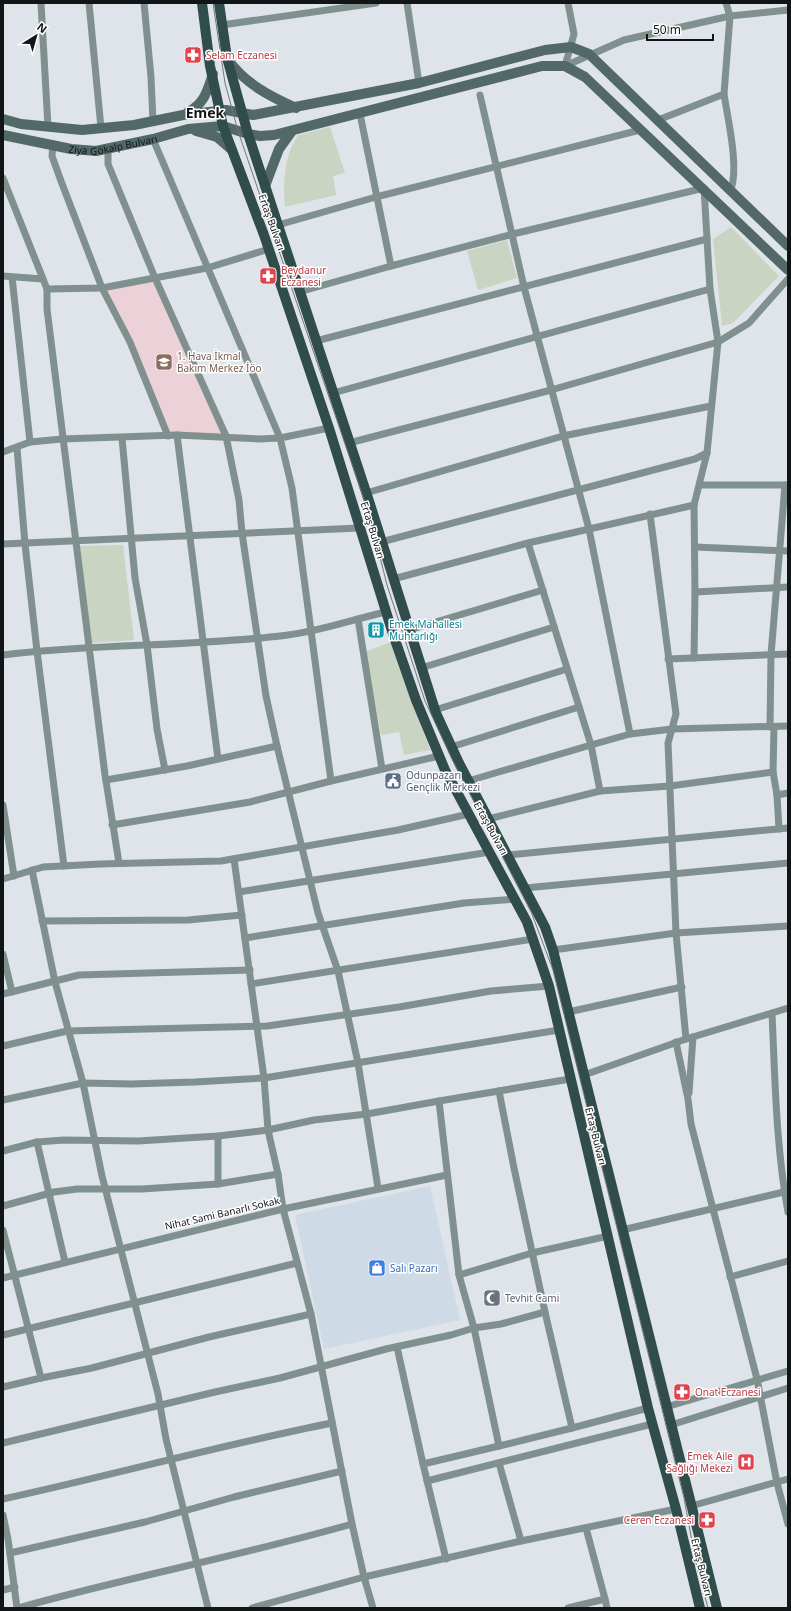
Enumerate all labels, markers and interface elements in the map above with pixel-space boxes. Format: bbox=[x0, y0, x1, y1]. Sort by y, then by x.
north arrow bbox=[16, 16, 56, 56]
scale bar bbox=[647, 16, 713, 42]
text: N bbox=[34, 19, 50, 36]
text: 50 m bbox=[653, 21, 681, 38]
pharmacy icon: Selam Eczanesi bbox=[183, 45, 203, 65]
place label: Selam Eczanesi bbox=[206, 48, 277, 62]
district label: Emek bbox=[186, 103, 225, 122]
street label: Ziya Gökalp Bulvarı bbox=[68, 131, 159, 158]
street label: Ertaş Bulvarı bbox=[255, 192, 289, 252]
place label: Beydanur Eczanesi bbox=[281, 263, 326, 289]
pharmacy icon: Beydanur Eczanesi bbox=[258, 266, 278, 286]
place label: 1. Hava İkmal Bakım Merkez İöo bbox=[177, 349, 262, 375]
school or university icon: 1. Hava İkmal Bakım Merkez İöo bbox=[154, 352, 174, 372]
street label: Ertaş Bulvarı bbox=[358, 500, 388, 560]
place label: Emek Mahallesi Muhtarlığı bbox=[389, 617, 462, 643]
building icon: Emek Mahallesi Muhtarlığı bbox=[366, 620, 386, 640]
place label: Odunpazarı Gençlik Merkezi bbox=[406, 768, 480, 794]
public building icon: Odunpazarı Gençlik Merkezi bbox=[383, 771, 403, 791]
street label: Ertaş Bulvarı bbox=[471, 799, 511, 857]
street label: Ertaş Bulvarı bbox=[582, 1106, 610, 1166]
street label: Nihat Sami Banarlı Sokak bbox=[163, 1193, 281, 1233]
shop icon: Salı Pazarı bbox=[367, 1258, 387, 1278]
place label: Salı Pazarı bbox=[390, 1261, 438, 1275]
mosque icon: Tevhit Cami bbox=[482, 1288, 502, 1308]
place label: Tevhit Cami bbox=[505, 1291, 559, 1305]
pharmacy icon: Onat Eczanesi bbox=[672, 1382, 692, 1402]
place label: Onat Eczanesi bbox=[695, 1385, 761, 1399]
place label: Emek Aile Sağlığı Mekezi bbox=[666, 1449, 733, 1475]
hospital icon: Emek Aile Sağlığı Mekezi bbox=[736, 1452, 756, 1472]
pharmacy icon: Ceren Eczanesi bbox=[697, 1510, 717, 1530]
place label: Ceren Eczanesi bbox=[624, 1513, 694, 1527]
street label: Ertaş Bulvarı bbox=[688, 1537, 716, 1597]

